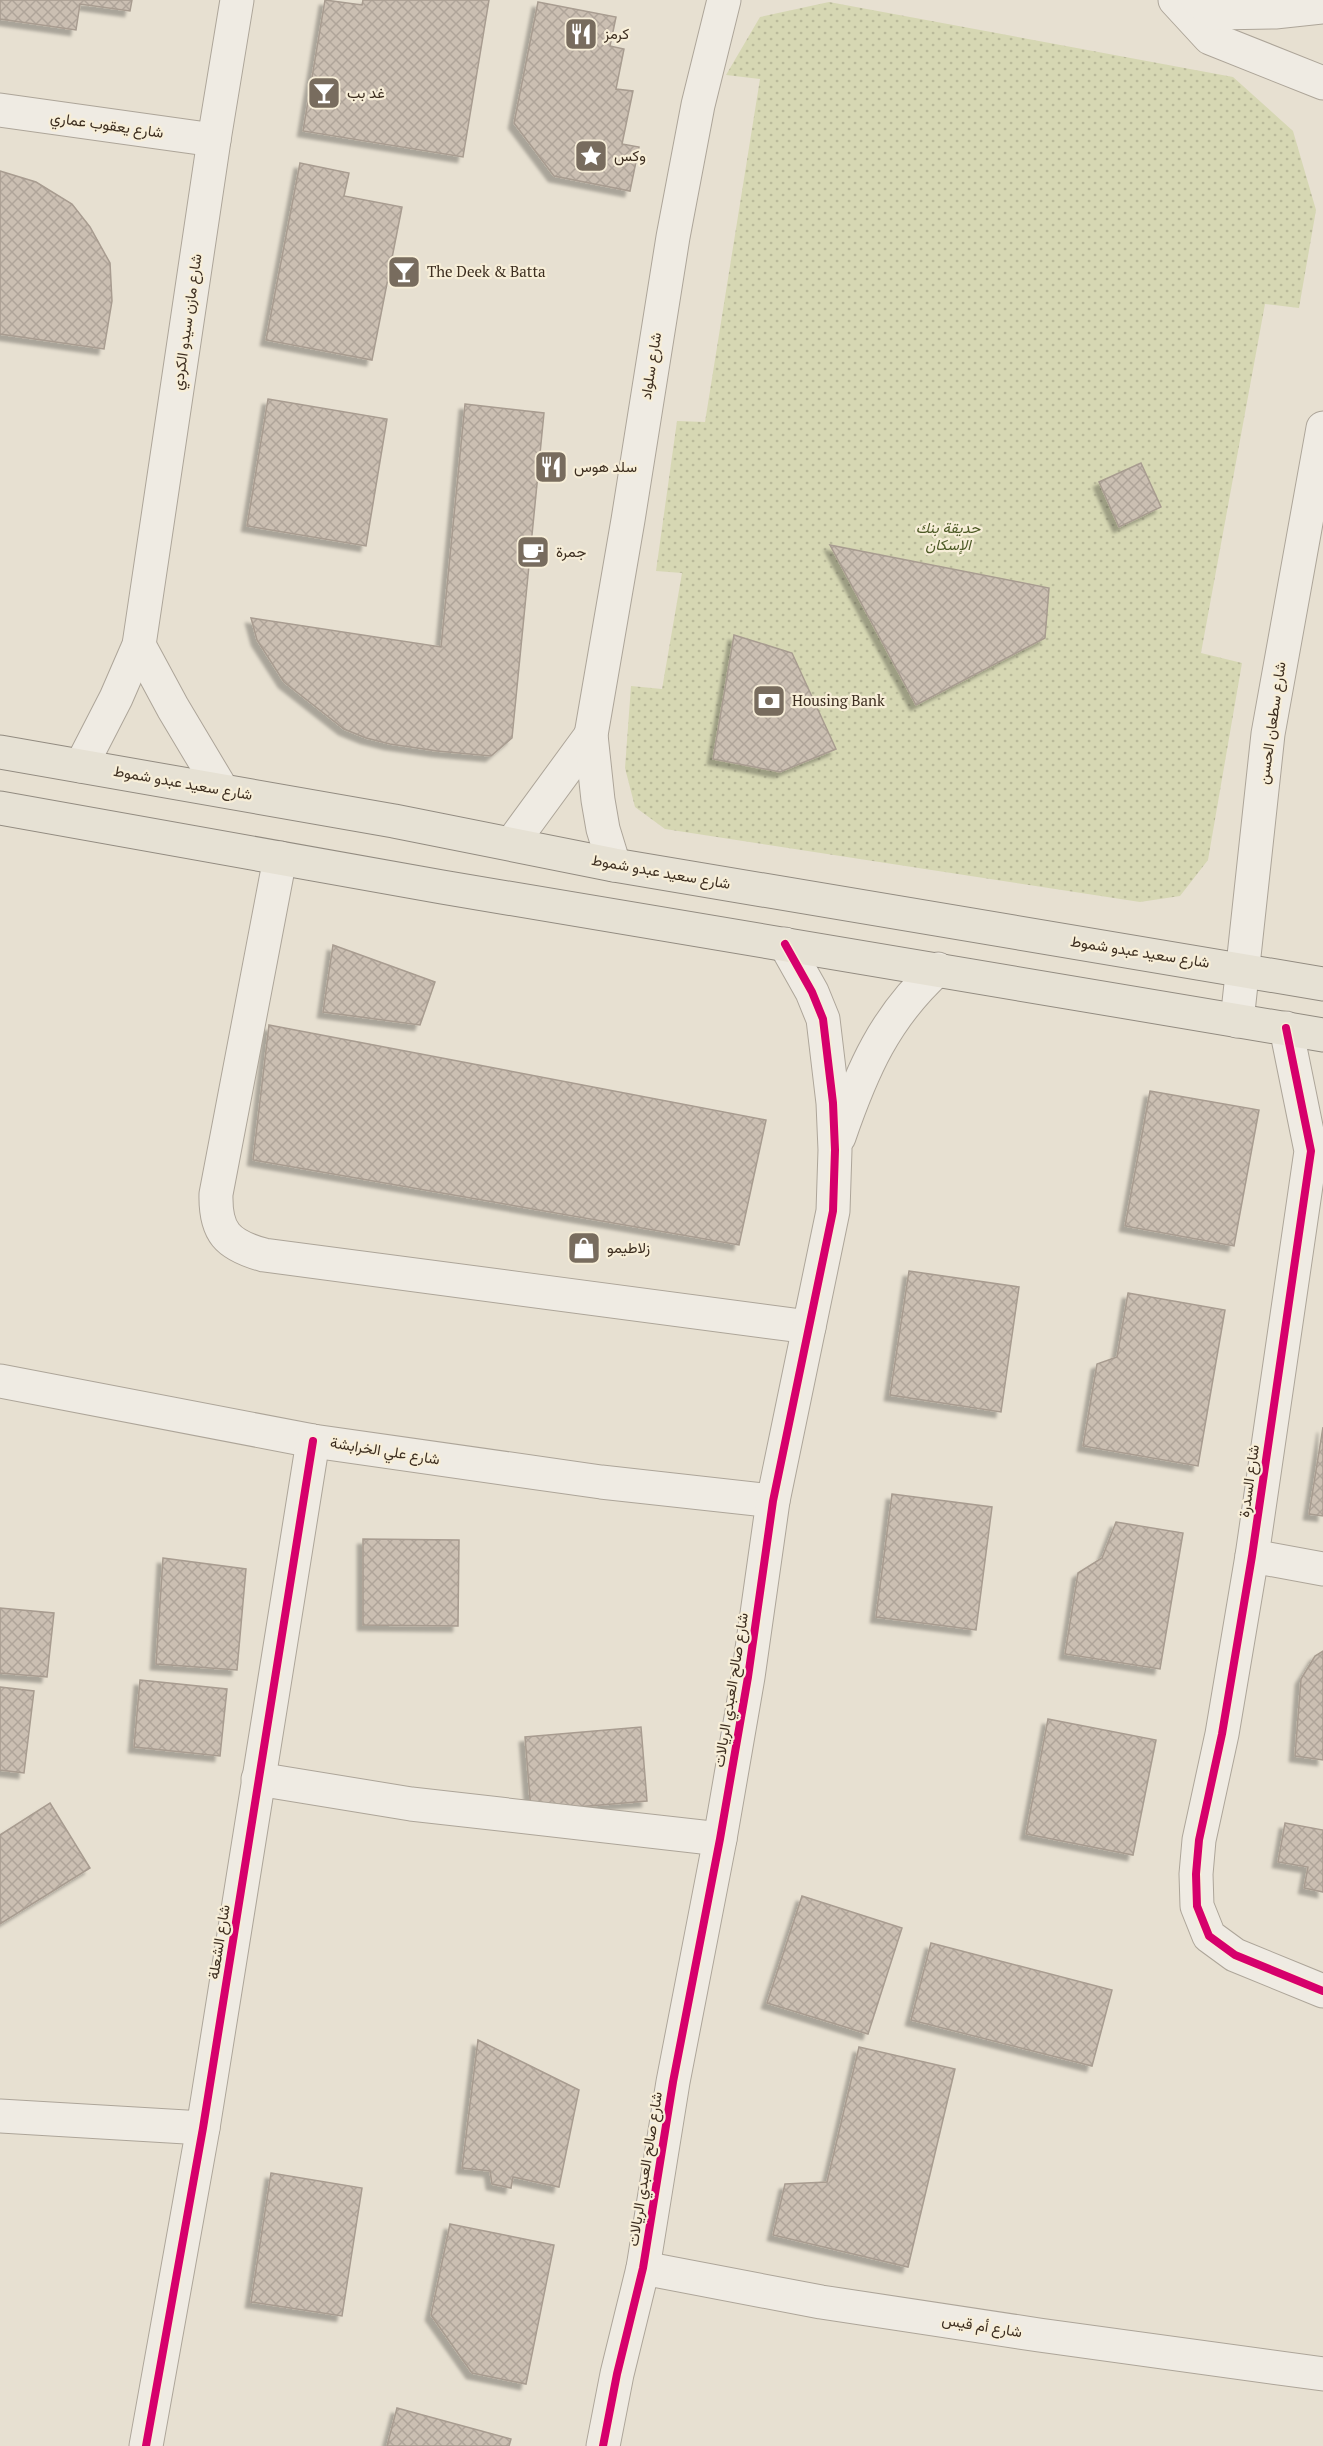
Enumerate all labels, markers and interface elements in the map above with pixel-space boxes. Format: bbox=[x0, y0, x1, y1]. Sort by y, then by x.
restaurant icon: كرمز bbox=[563, 16, 599, 52]
place label: كرمز bbox=[603, 23, 629, 43]
bar icon: غد بب bbox=[306, 75, 342, 111]
place label: غد بب bbox=[347, 82, 385, 102]
street label: شارع يعقوب عماري bbox=[49, 106, 165, 146]
place icon: وكس bbox=[573, 138, 609, 174]
place label: وكس bbox=[614, 145, 646, 166]
street label: شارع مازن سيدو الكردي bbox=[167, 252, 209, 392]
bar icon: The Deek & Batta bbox=[386, 254, 422, 290]
place label: The Deek & Batta bbox=[427, 261, 546, 281]
street label: شارع سلواد bbox=[635, 331, 667, 401]
restaurant icon: سلد هوس bbox=[533, 449, 569, 485]
place label: سلد هوس bbox=[574, 456, 637, 477]
park label: حديقة بنك الإسكان bbox=[916, 517, 981, 555]
cafe icon: جمرة bbox=[515, 534, 551, 570]
place label: جمرة bbox=[556, 541, 586, 561]
street label: شارع سطعان الحسن bbox=[1253, 660, 1292, 786]
bank icon: Housing Bank bbox=[751, 683, 787, 719]
place label: Housing Bank bbox=[792, 690, 885, 710]
street label: شارع سعيد عبدو شموط bbox=[112, 760, 254, 806]
street label: شارع سعيد عبدو شموط bbox=[590, 849, 732, 895]
street label: شارع سعيد عبدو شموط bbox=[1069, 930, 1211, 974]
shop icon: زلاطيمو bbox=[566, 1230, 602, 1266]
place label: زلاطيمو bbox=[607, 1237, 650, 1257]
street label: شارع علي الخرابشة bbox=[328, 1431, 442, 1473]
street label: شارع السدرة bbox=[1233, 1443, 1265, 1519]
street label: شارع صالح العبدي الريالات bbox=[708, 1611, 756, 1769]
street label: شارع الشعلة bbox=[202, 1903, 236, 1981]
street label: شارع صالح العبدي الريالات bbox=[622, 2090, 670, 2248]
street label: شارع أم قيس bbox=[940, 2309, 1024, 2343]

